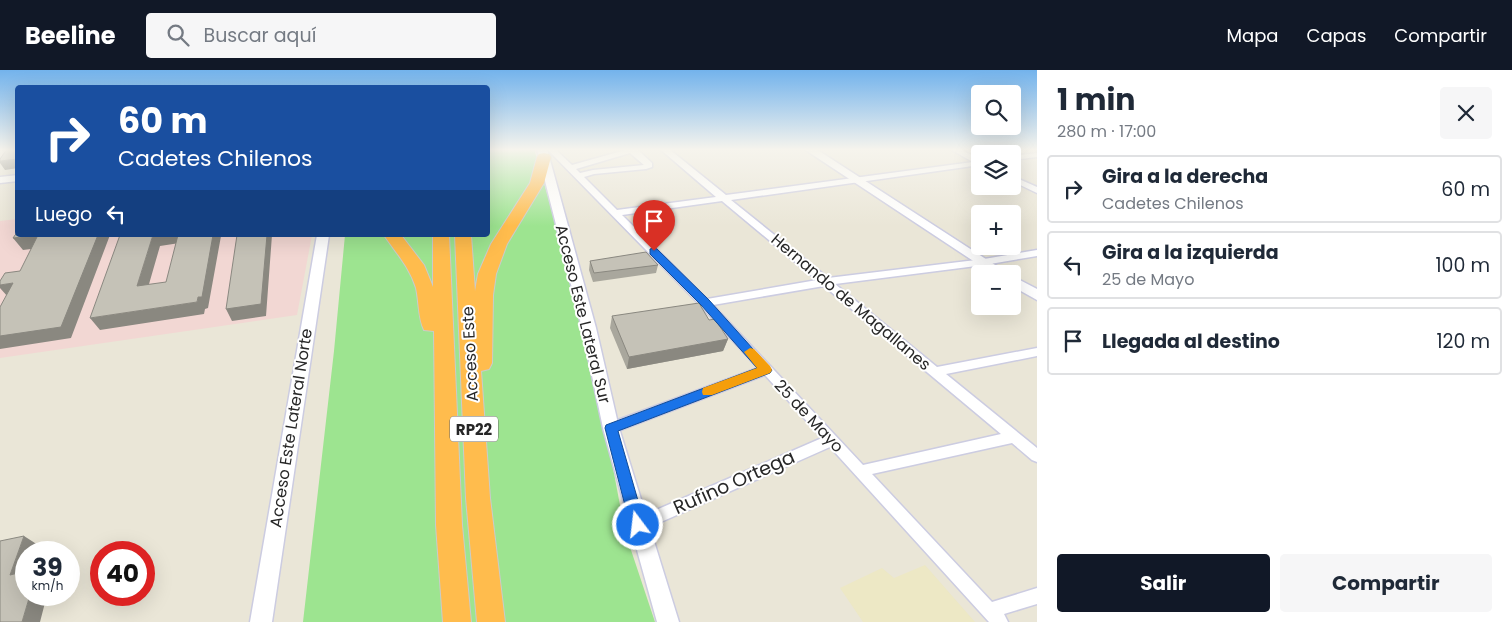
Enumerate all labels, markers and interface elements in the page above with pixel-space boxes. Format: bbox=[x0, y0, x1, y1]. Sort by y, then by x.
search box bbox=[146, 13, 496, 58]
text: Beeline bbox=[25, 19, 116, 52]
icon: search bbox=[164, 21, 192, 49]
text: Buscar aquí bbox=[204, 22, 316, 49]
text: Mapa bbox=[1226, 23, 1279, 48]
text: Capas bbox=[1307, 23, 1366, 48]
text: Compartir bbox=[1394, 23, 1487, 48]
text: 1 min bbox=[1057, 78, 1135, 121]
map controls bbox=[971, 85, 1021, 315]
button: search bbox=[971, 85, 1021, 135]
button: close bbox=[1440, 87, 1492, 139]
text: 60 m bbox=[118, 96, 208, 145]
icon: right bbox=[35, 105, 100, 170]
text: 280 m · 17:00 bbox=[1057, 120, 1156, 143]
text: Cadetes Chilenos bbox=[118, 143, 313, 174]
button: layers bbox=[971, 145, 1021, 195]
text: Gira a la derecha bbox=[1102, 163, 1268, 190]
icon: right bbox=[1059, 175, 1087, 203]
text: 60 m bbox=[1441, 176, 1490, 203]
text: Cadetes Chilenos bbox=[1102, 192, 1244, 215]
icon: left bbox=[102, 200, 130, 228]
pin bbox=[633, 200, 675, 251]
text: Luego bbox=[35, 201, 92, 228]
button: + bbox=[971, 205, 1021, 255]
icon: arrive bbox=[640, 207, 668, 235]
street label: Acceso Este Lateral Sur bbox=[550, 222, 616, 406]
street label: Hernando de Magallanes bbox=[766, 228, 936, 376]
text: Gira a la izquierda bbox=[1102, 239, 1279, 266]
icon: left bbox=[1059, 251, 1087, 279]
text: 100 m bbox=[1435, 252, 1490, 279]
button: − bbox=[971, 265, 1021, 315]
text: 25 de Mayo bbox=[1102, 268, 1194, 291]
street label: Acceso Este bbox=[456, 306, 484, 402]
street label: Acceso Este Lateral Norte bbox=[264, 327, 318, 529]
icon: arrive bbox=[1059, 327, 1087, 355]
text: Llegada al destino bbox=[1102, 328, 1280, 355]
text: 120 m bbox=[1436, 328, 1490, 355]
street label: 25 de Mayo bbox=[769, 374, 849, 458]
road number: RP22 bbox=[450, 416, 498, 442]
street label: Rufino Ortega bbox=[669, 443, 799, 521]
position arrow bbox=[611, 498, 663, 550]
speed limit sign: 40 bbox=[90, 541, 155, 606]
text: 39 bbox=[32, 550, 63, 585]
button: Salir bbox=[1057, 554, 1270, 612]
button: Compartir bbox=[1280, 554, 1492, 612]
text: km/h bbox=[32, 577, 63, 594]

